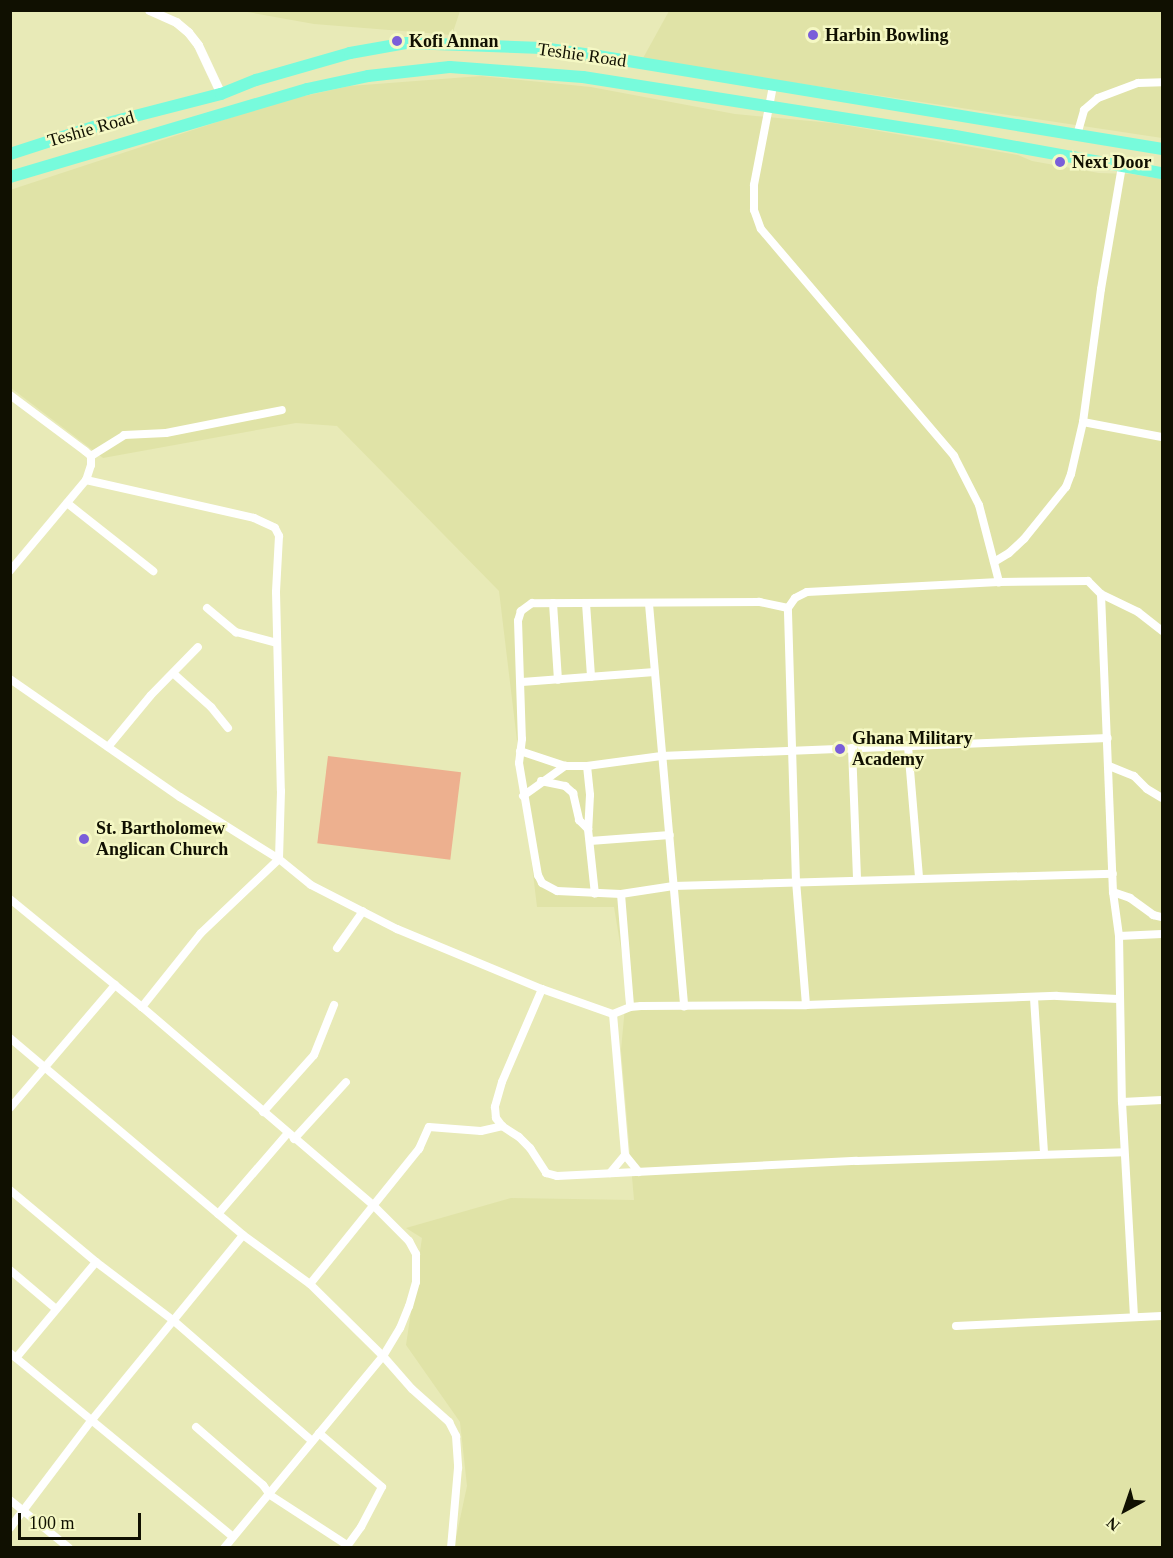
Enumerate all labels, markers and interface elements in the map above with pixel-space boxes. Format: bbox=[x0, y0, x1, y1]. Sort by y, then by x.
place label: Harbin Bowling bbox=[825, 24, 949, 46]
marker: Harbin Bowling bbox=[806, 28, 820, 42]
place label: Kofi Annan bbox=[409, 30, 500, 52]
marker: Kofi Annan bbox=[390, 34, 404, 48]
street label: Teshie Road bbox=[536, 38, 628, 72]
street label: Teshie Road bbox=[45, 106, 137, 152]
place label: Next Door bbox=[1072, 151, 1151, 173]
marker: Next Door bbox=[1053, 155, 1067, 169]
place label: Ghana Military Academy bbox=[852, 728, 972, 771]
marker: Ghana Military Academy bbox=[833, 742, 847, 756]
place label: St. Bartholomew Anglican Church bbox=[96, 818, 228, 860]
marker: St. Bartholomew Anglican Church bbox=[77, 832, 91, 846]
north arrow bbox=[1095, 1480, 1155, 1540]
scale bar bbox=[21, 1501, 144, 1539]
text: 100 m bbox=[29, 1513, 75, 1533]
text: N bbox=[1103, 1514, 1123, 1534]

